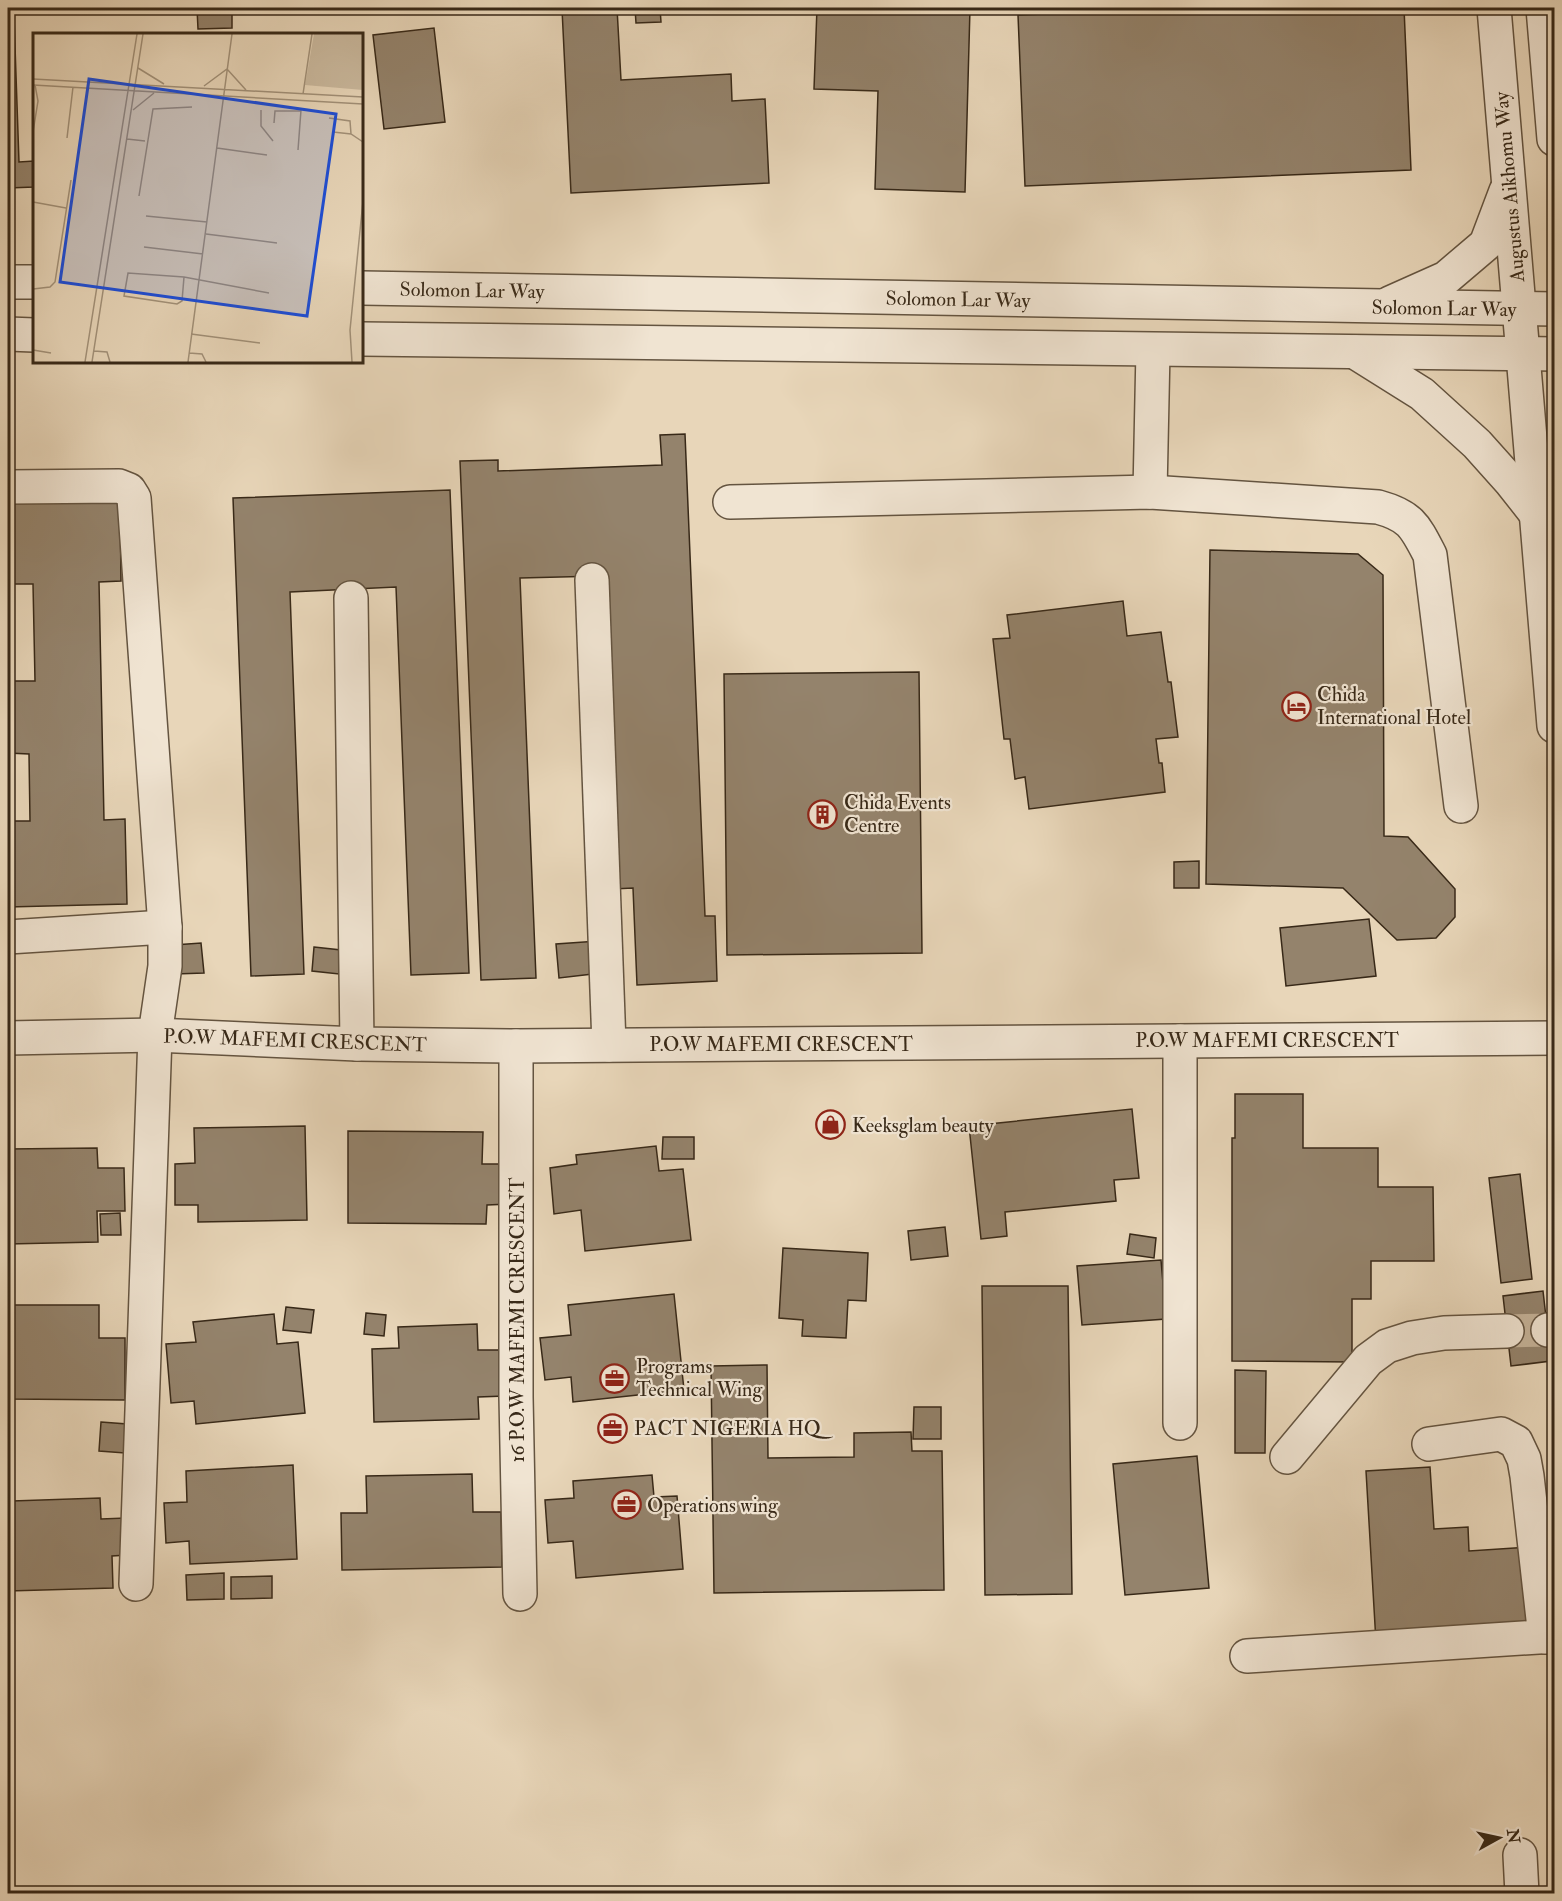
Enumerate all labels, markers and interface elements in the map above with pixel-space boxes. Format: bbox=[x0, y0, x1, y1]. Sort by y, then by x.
inset map bbox=[33, 33, 363, 363]
street label: Augustus Aikhomu Way bbox=[1489, 90, 1530, 284]
street label: Solomon Lar Way bbox=[399, 277, 546, 304]
street label: Solomon Lar Way bbox=[885, 286, 1032, 313]
street label: Solomon Lar Way bbox=[1371, 295, 1518, 322]
place label: Chida International Hotel bbox=[1317, 682, 1471, 730]
hotel icon: Chida International Hotel bbox=[1280, 690, 1312, 722]
place label: Chida Events Centre bbox=[844, 790, 951, 838]
building icon: Chida Events Centre bbox=[807, 798, 839, 830]
street label: P.O.W MAFEMI CRESCENT bbox=[163, 1023, 427, 1058]
street label: P.O.W MAFEMI CRESCENT bbox=[1135, 1028, 1399, 1053]
street label: P.O.W MAFEMI CRESCENT bbox=[649, 1032, 913, 1057]
shop icon: Keeksglam beauty bbox=[815, 1109, 847, 1141]
place label: Keeksglam beauty bbox=[852, 1113, 995, 1138]
street label: 16 P.O.W MAFEMI CRESCENT bbox=[505, 1177, 530, 1463]
place label: Programs Technical Wing bbox=[636, 1354, 763, 1402]
office icon: Programs Technical Wing bbox=[599, 1362, 631, 1394]
office icon: PACT NIGERIA HQ bbox=[597, 1412, 629, 1444]
place label: PACT NIGERIA HQ bbox=[634, 1416, 834, 1441]
office icon: Operations wing bbox=[610, 1489, 642, 1521]
place label: Operations wing bbox=[647, 1493, 779, 1519]
north arrow bbox=[1469, 1808, 1529, 1868]
text: N bbox=[1502, 1827, 1524, 1845]

